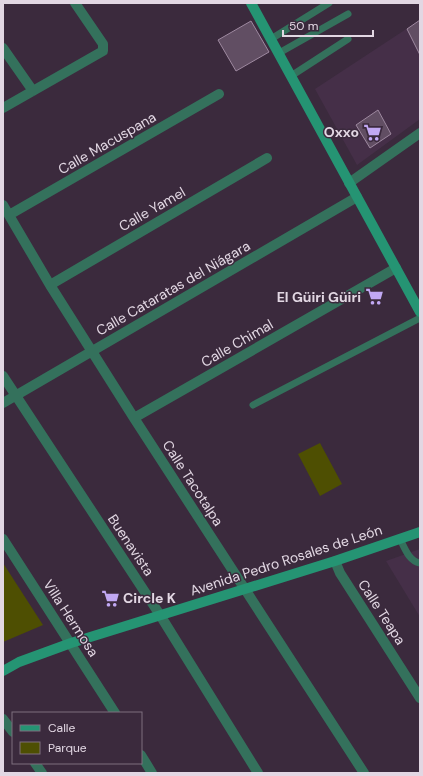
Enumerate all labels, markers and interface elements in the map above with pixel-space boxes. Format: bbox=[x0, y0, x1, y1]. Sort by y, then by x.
scale bar bbox=[283, 12, 373, 38]
text: 50 m bbox=[289, 18, 318, 34]
street label: Calle Macuspana bbox=[55, 108, 159, 178]
supermarket icon: Oxxo bbox=[362, 122, 382, 142]
place label: Oxxo bbox=[324, 123, 359, 141]
street label: Calle Yamel bbox=[116, 183, 188, 235]
street label: Calle Cataratas del Niágara bbox=[93, 236, 253, 340]
supermarket icon: El Güiri Güiri bbox=[364, 287, 384, 307]
place label: El Güiri Güiri bbox=[277, 288, 361, 306]
street label: Calle Chimal bbox=[198, 315, 276, 371]
street label: Calle Tacotalpa bbox=[159, 437, 227, 529]
street label: Buenavista bbox=[104, 511, 158, 579]
street label: Avenida Pedro Rosales de León bbox=[188, 520, 384, 600]
street label: Villa Hermosa bbox=[39, 576, 103, 660]
street label: Calle Teapa bbox=[354, 576, 410, 648]
supermarket icon: Circle K bbox=[100, 588, 120, 608]
place label: Circle K bbox=[123, 589, 176, 607]
legend bbox=[12, 712, 142, 764]
text: Calle bbox=[48, 720, 75, 736]
text: Parque bbox=[48, 740, 87, 756]

